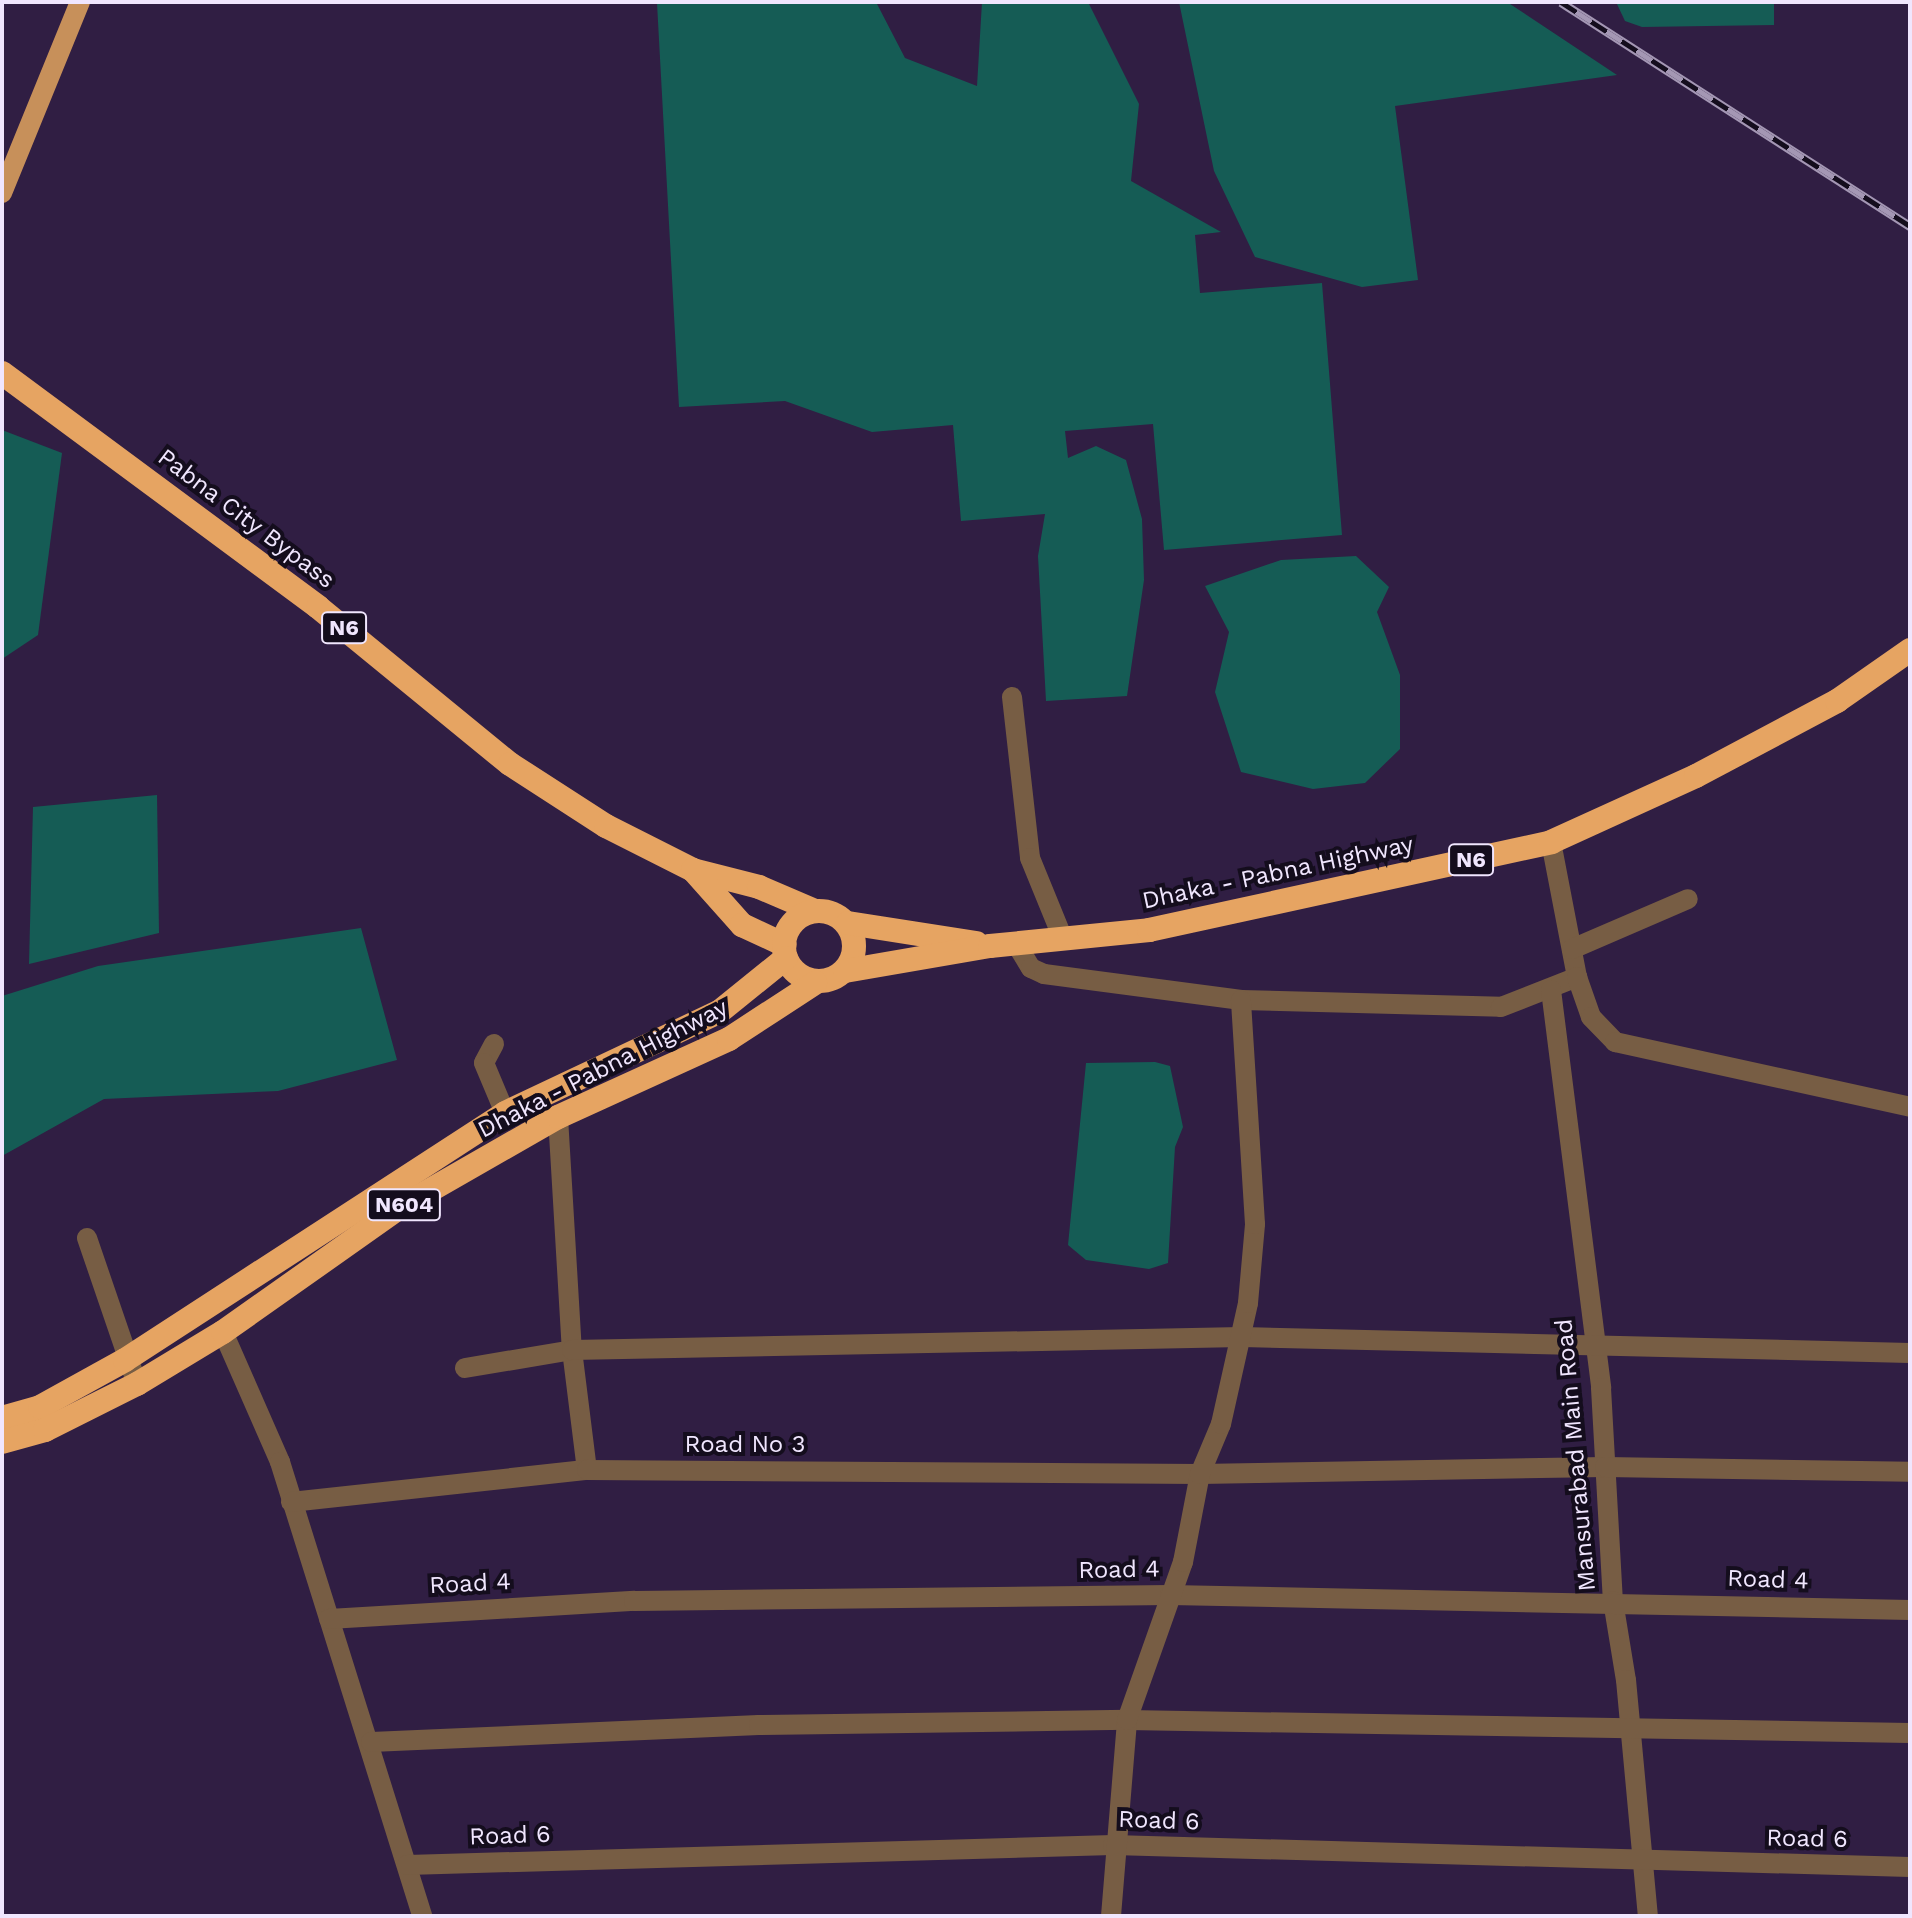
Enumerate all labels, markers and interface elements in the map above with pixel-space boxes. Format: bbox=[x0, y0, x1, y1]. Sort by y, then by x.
street label: Pabna City Bypass bbox=[151, 443, 341, 595]
road number: N6 bbox=[320, 610, 368, 646]
street label: Dhaka - Pabna Highway bbox=[1139, 830, 1417, 916]
road number: N6 bbox=[1447, 842, 1495, 878]
street label: Dhaka - Pabna Highway bbox=[473, 993, 733, 1145]
road number: N604 bbox=[366, 1187, 442, 1223]
street label: Mansurabad Main Road bbox=[1550, 1318, 1602, 1592]
street label: Road No 3 bbox=[685, 1431, 805, 1459]
street label: Road 4 bbox=[1078, 1555, 1160, 1585]
street label: Road 4 bbox=[1727, 1564, 1809, 1596]
street label: Road 4 bbox=[429, 1567, 511, 1601]
street label: Road 6 bbox=[1118, 1805, 1200, 1837]
street label: Road 6 bbox=[469, 1820, 551, 1852]
street label: Road 6 bbox=[1766, 1824, 1848, 1854]

